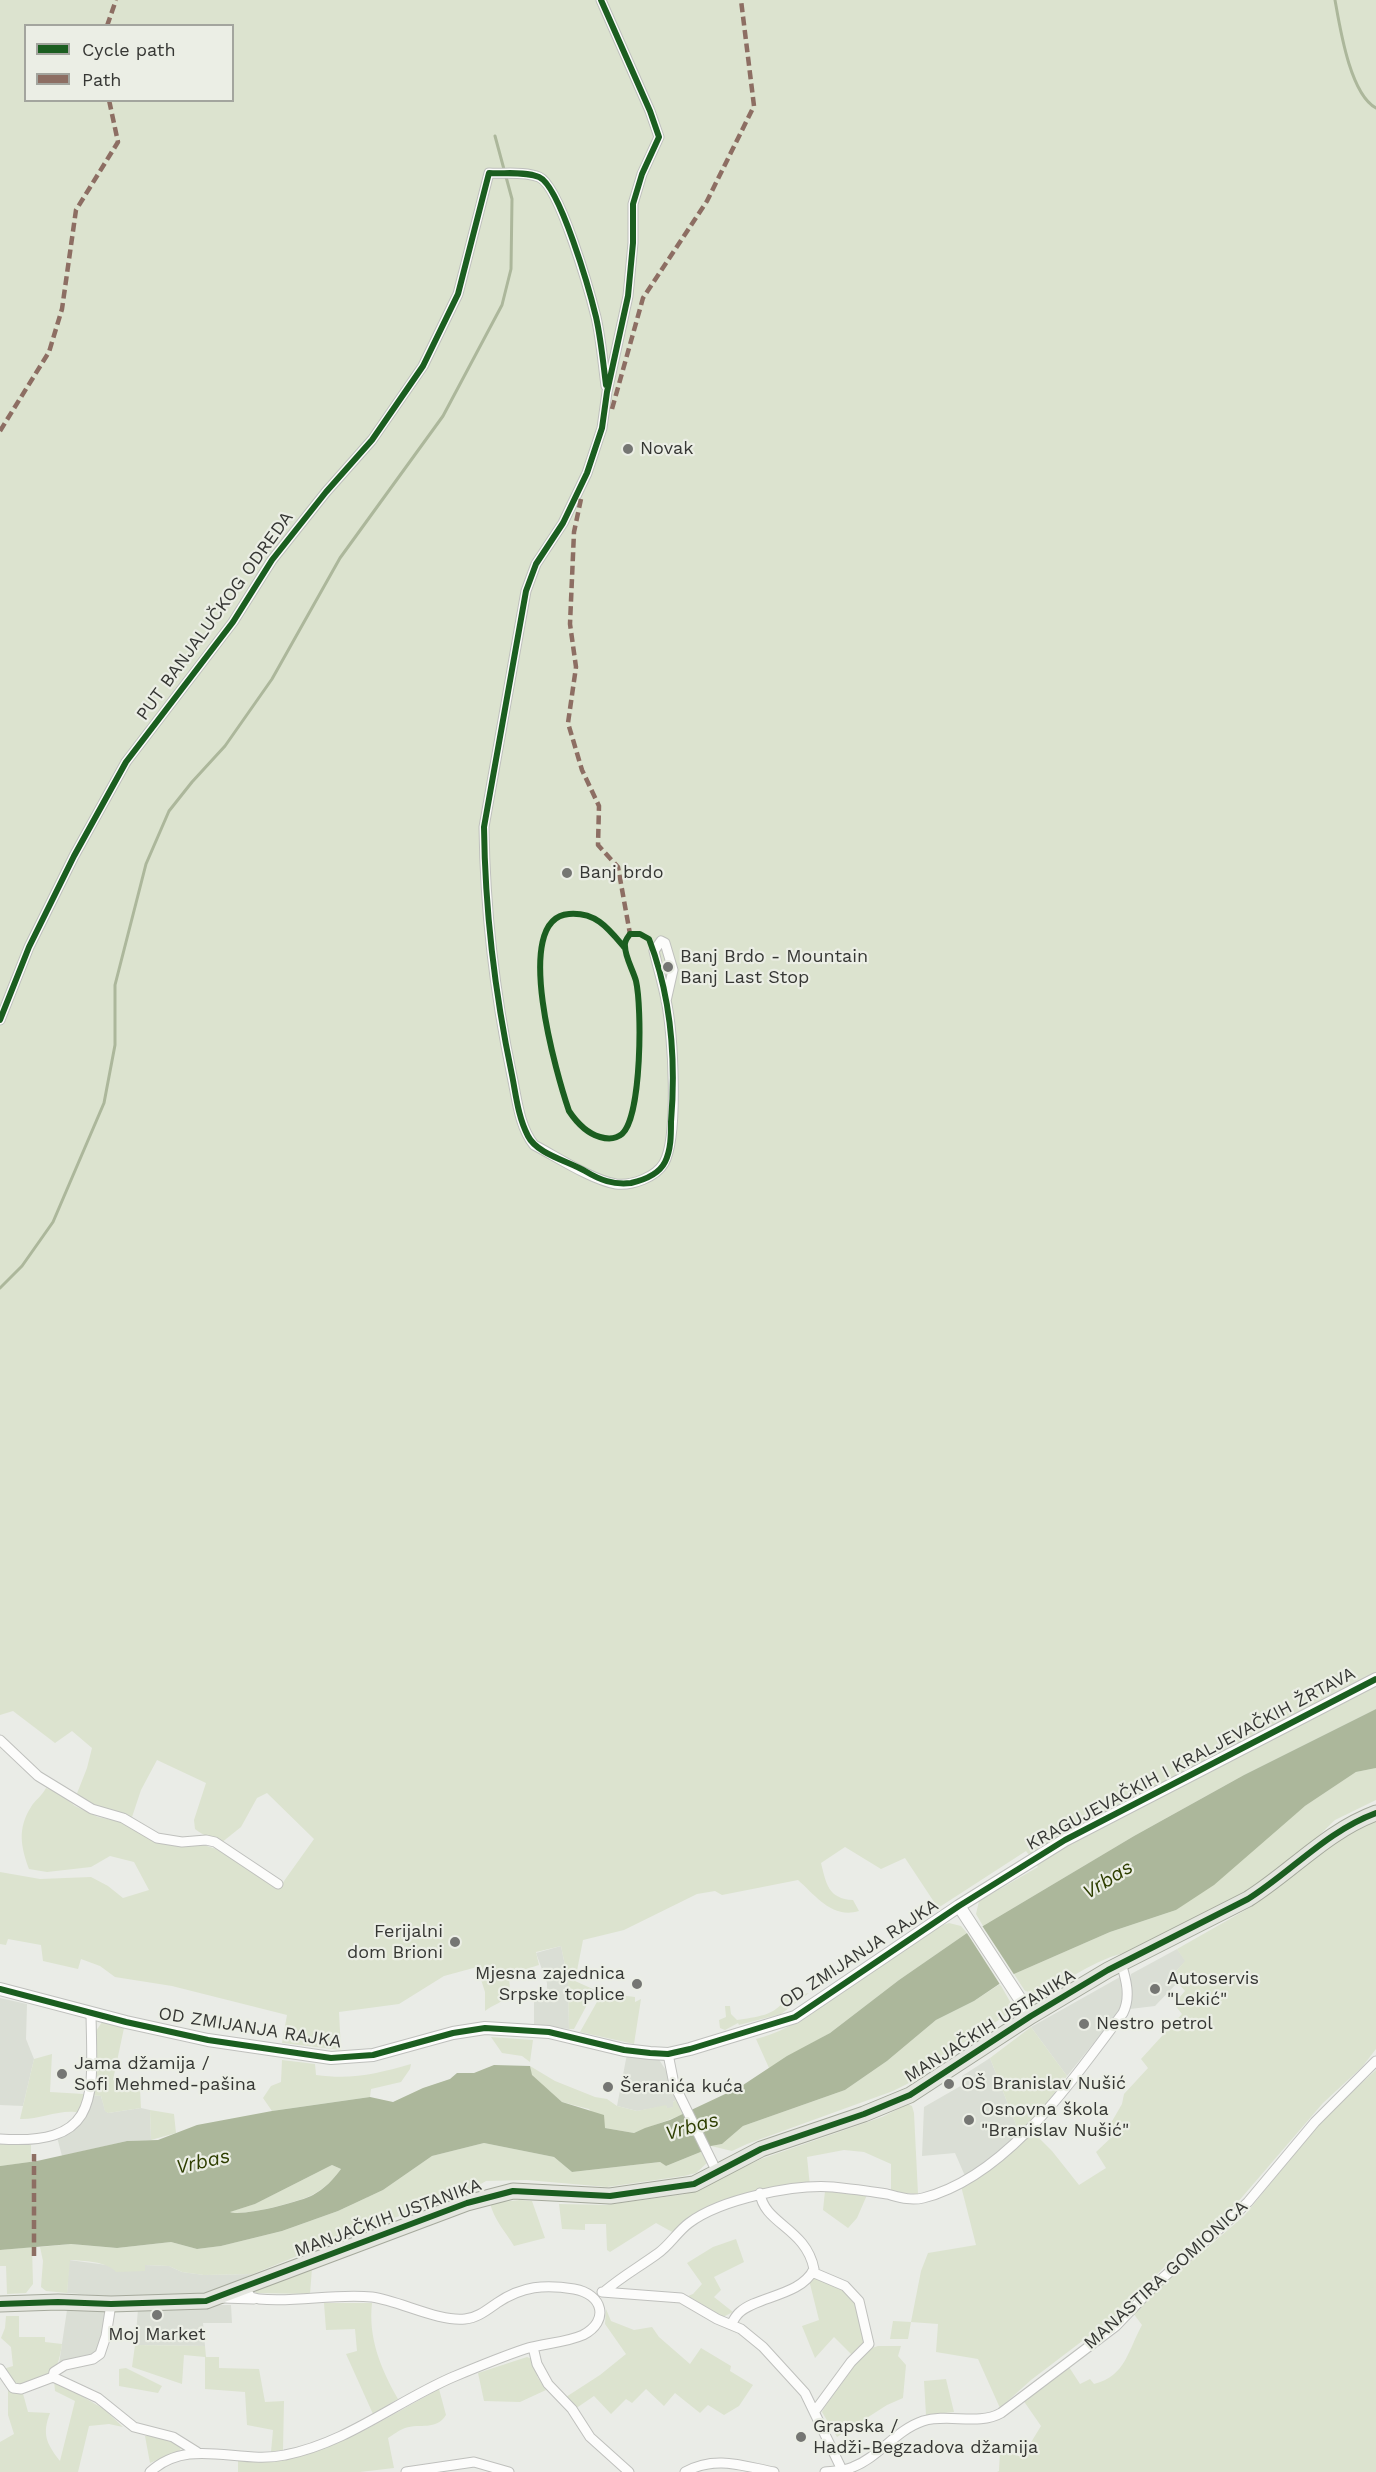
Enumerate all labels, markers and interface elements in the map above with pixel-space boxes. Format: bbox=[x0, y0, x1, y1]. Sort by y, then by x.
legend bbox=[24, 24, 234, 102]
text: Cycle path bbox=[82, 39, 176, 60]
text: Path bbox=[82, 69, 122, 90]
place label: Novak bbox=[640, 438, 693, 460]
marker: Novak bbox=[621, 442, 635, 456]
street label: PUT BANJALUČKOG ODREDA bbox=[132, 507, 298, 725]
place label: Banj brdo bbox=[579, 862, 663, 884]
marker: Banj brdo bbox=[560, 866, 574, 880]
place label: Banj Brdo - Mountain Banj Last Stop bbox=[680, 946, 868, 988]
marker: Banj Brdo - Mountain Banj Last Stop bbox=[661, 960, 675, 974]
street label: KRAGUJEVAČKIH I KRALJEVAČKIH ŽRTAVA bbox=[1023, 1663, 1359, 1855]
water label: Vrbas bbox=[1079, 1855, 1137, 1905]
street label: OD ZMIJANJA RAJKA bbox=[776, 1895, 942, 2013]
place label: Ferijalni dom Brioni bbox=[347, 1921, 443, 1964]
marker: Ferijalni dom Brioni bbox=[448, 1935, 462, 1949]
place label: Mjesna zajednica Srpske toplice bbox=[475, 1963, 625, 2006]
street label: MANJAČKIH USTANIKA bbox=[900, 1964, 1080, 2088]
place label: Autoservis "Lekić" bbox=[1167, 1968, 1259, 2010]
marker: Mjesna zajednica Srpske toplice bbox=[630, 1977, 644, 1991]
marker: Autoservis "Lekić" bbox=[1148, 1982, 1162, 1996]
street label: OD ZMIJANJA RAJKA bbox=[157, 2003, 343, 2053]
place label: Nestro petrol bbox=[1096, 2013, 1213, 2035]
marker: Nestro petrol bbox=[1077, 2017, 1091, 2031]
place label: Jama džamija / Sofi Mehmed-pašina bbox=[74, 2053, 256, 2096]
marker: Jama džamija / Sofi Mehmed-pašina bbox=[55, 2067, 69, 2081]
place label: OŠ Branislav Nušić bbox=[961, 2073, 1126, 2095]
place label: Šeranića kuća bbox=[620, 2076, 743, 2098]
marker: OŠ Branislav Nušić bbox=[942, 2077, 956, 2091]
marker: Šeranića kuća bbox=[601, 2080, 615, 2094]
place label: Osnovna škola "Branislav Nušić" bbox=[981, 2099, 1129, 2142]
water label: Vrbas bbox=[662, 2108, 722, 2146]
marker: Osnovna škola "Branislav Nušić" bbox=[962, 2113, 976, 2127]
water label: Vrbas bbox=[174, 2144, 232, 2180]
street label: MANJAČKIH USTANIKA bbox=[291, 2174, 485, 2262]
street label: MANASTIRA GOMIONICA bbox=[1080, 2196, 1252, 2354]
marker: Moj Market bbox=[150, 2308, 164, 2322]
place label: Moj Market bbox=[108, 2324, 206, 2346]
place label: Grapska / Hadži-Begzadova džamija bbox=[813, 2416, 1038, 2458]
marker: Grapska / Hadži-Begzadova džamija bbox=[794, 2430, 808, 2444]

